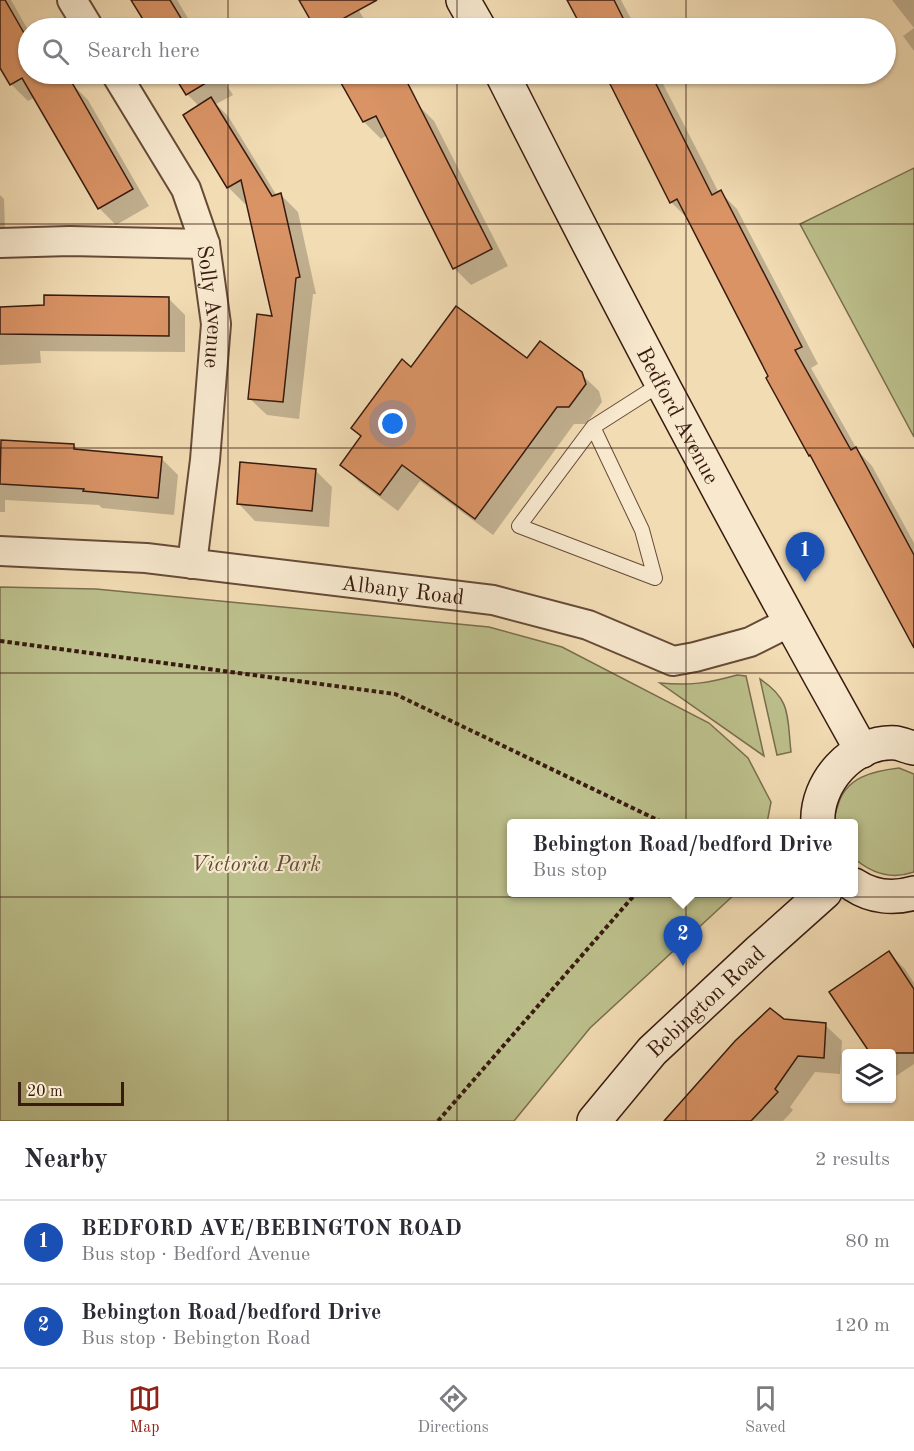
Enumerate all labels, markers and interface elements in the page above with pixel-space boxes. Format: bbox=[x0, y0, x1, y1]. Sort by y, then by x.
search box bbox=[18, 18, 896, 84]
icon: search bbox=[39, 35, 72, 68]
text: Search here bbox=[87, 40, 200, 62]
street label: Solly Avenue bbox=[192, 244, 225, 369]
street label: Bedford Avenue bbox=[632, 344, 722, 488]
your location bbox=[378, 409, 407, 438]
pin: 1 bbox=[786, 532, 824, 582]
street label: Albany Road bbox=[340, 573, 465, 609]
popup bbox=[507, 819, 858, 897]
text: Bebington Road/bedford Drive bbox=[532, 834, 833, 856]
park label: Victoria Park bbox=[191, 854, 321, 876]
text: Bus stop bbox=[532, 861, 607, 881]
pin: 2 bbox=[664, 916, 702, 966]
street label: Bebington Road bbox=[644, 943, 770, 1062]
map controls bbox=[842, 1049, 896, 1103]
button: layers bbox=[842, 1049, 896, 1103]
scale bar bbox=[18, 1079, 124, 1106]
text: 20 m bbox=[27, 1084, 63, 1100]
text: Nearby bbox=[24, 1147, 108, 1173]
text: 2 results bbox=[815, 1150, 890, 1170]
text: BEDFORD AVE/BEBINGTON ROAD bbox=[81, 1218, 462, 1240]
text: 1 bbox=[38, 1232, 49, 1252]
text: 80 m bbox=[845, 1232, 890, 1252]
text: Bus stop · Bedford Avenue bbox=[81, 1245, 310, 1265]
text: Bebington Road/bedford Drive bbox=[81, 1302, 381, 1324]
text: 2 bbox=[38, 1316, 49, 1336]
text: 120 m bbox=[834, 1316, 890, 1336]
text: Bus stop · Bebington Road bbox=[81, 1329, 311, 1349]
tab: Map bbox=[128, 1382, 161, 1438]
tab: Directions bbox=[418, 1382, 489, 1438]
tab: Saved bbox=[745, 1382, 786, 1438]

